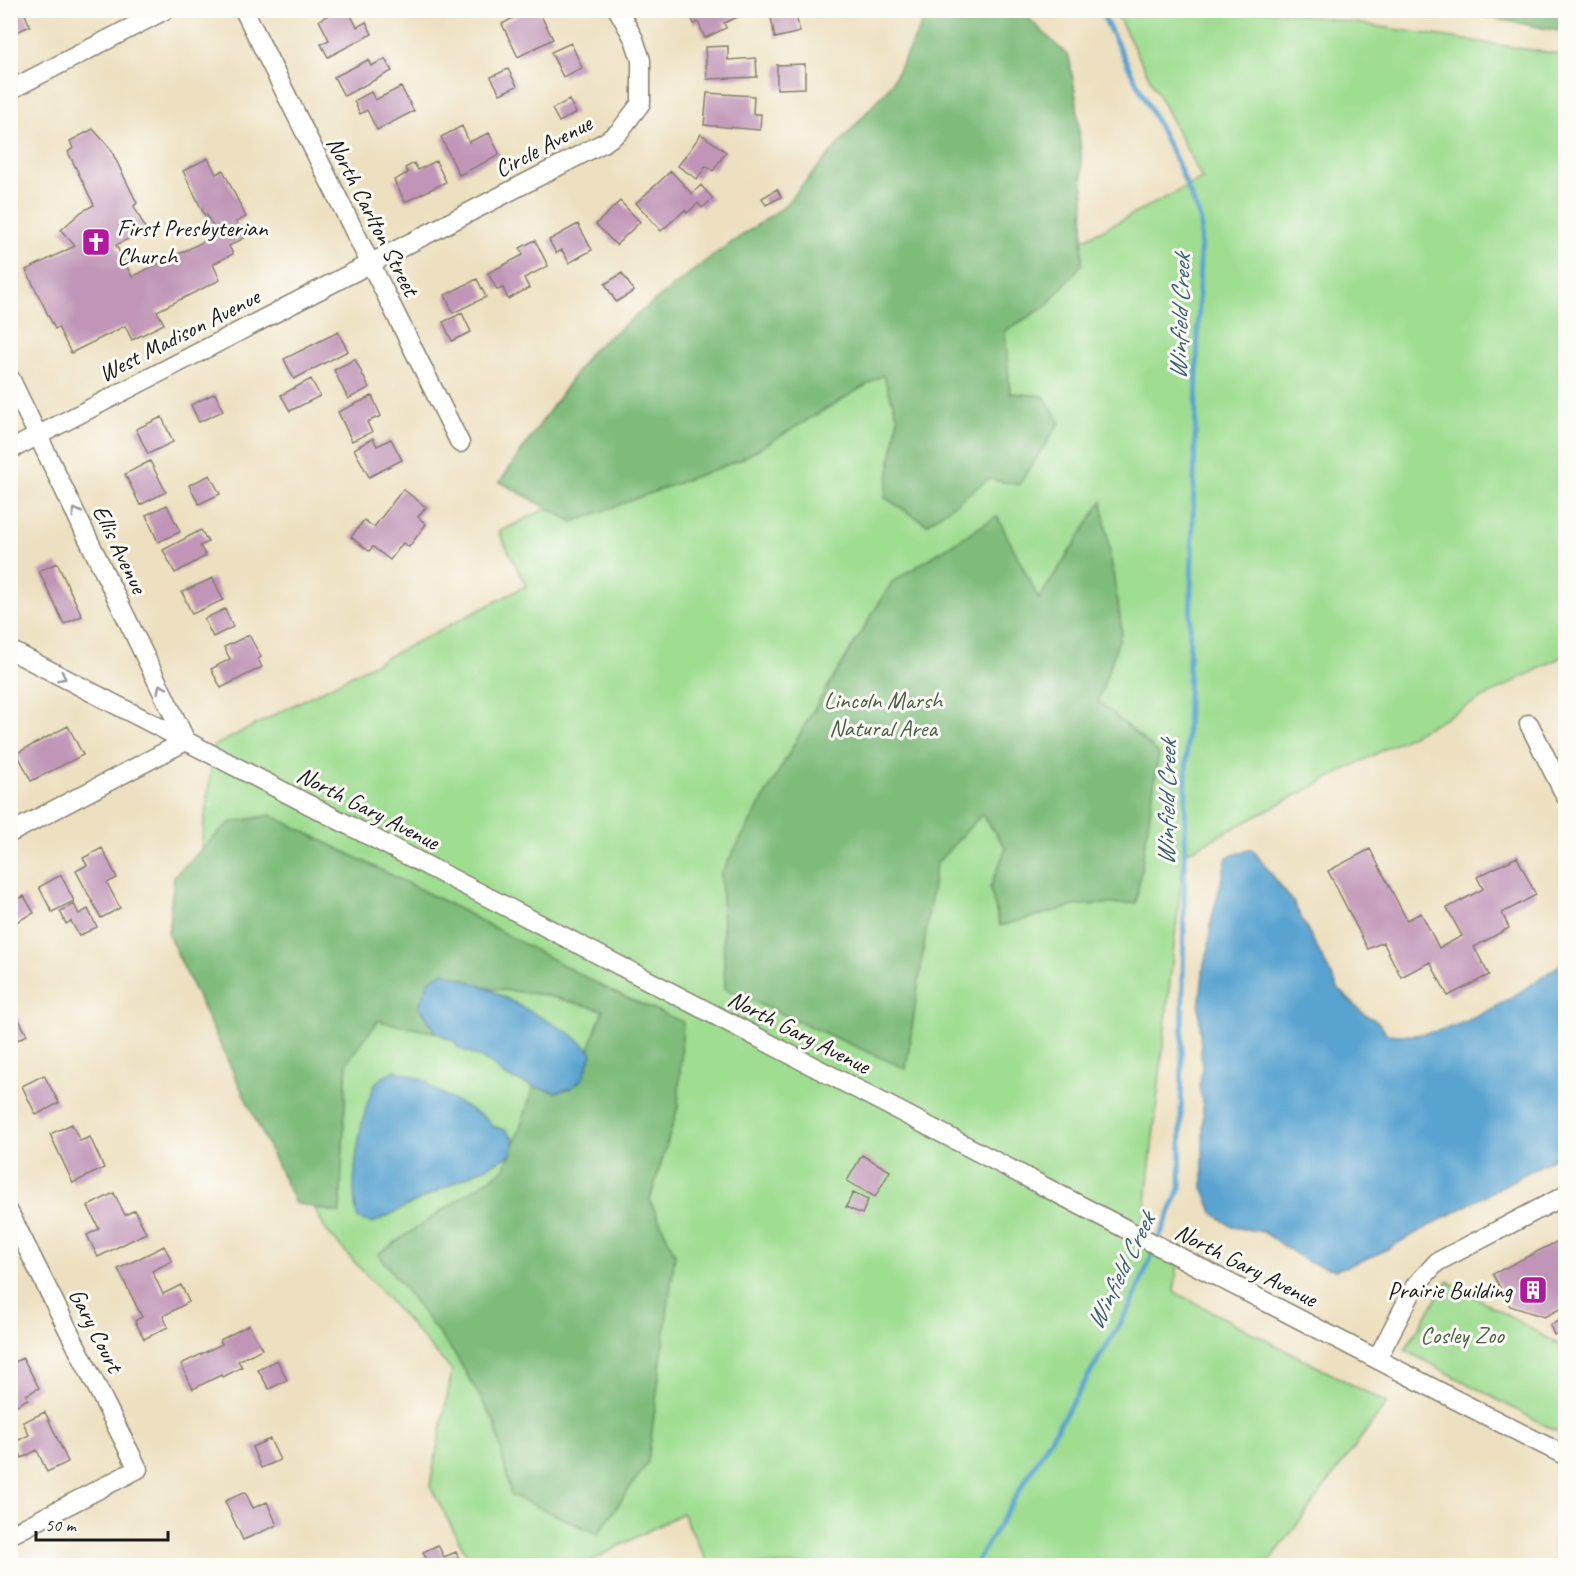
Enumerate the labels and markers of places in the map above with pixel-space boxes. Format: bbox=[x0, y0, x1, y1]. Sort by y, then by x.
place label: First Presbyterian Church bbox=[117, 213, 269, 271]
church icon: First Presbyterian Church bbox=[80, 226, 112, 258]
building icon: Prairie Building bbox=[1517, 1274, 1549, 1306]
place label: Prairie Building bbox=[1387, 1275, 1513, 1305]

